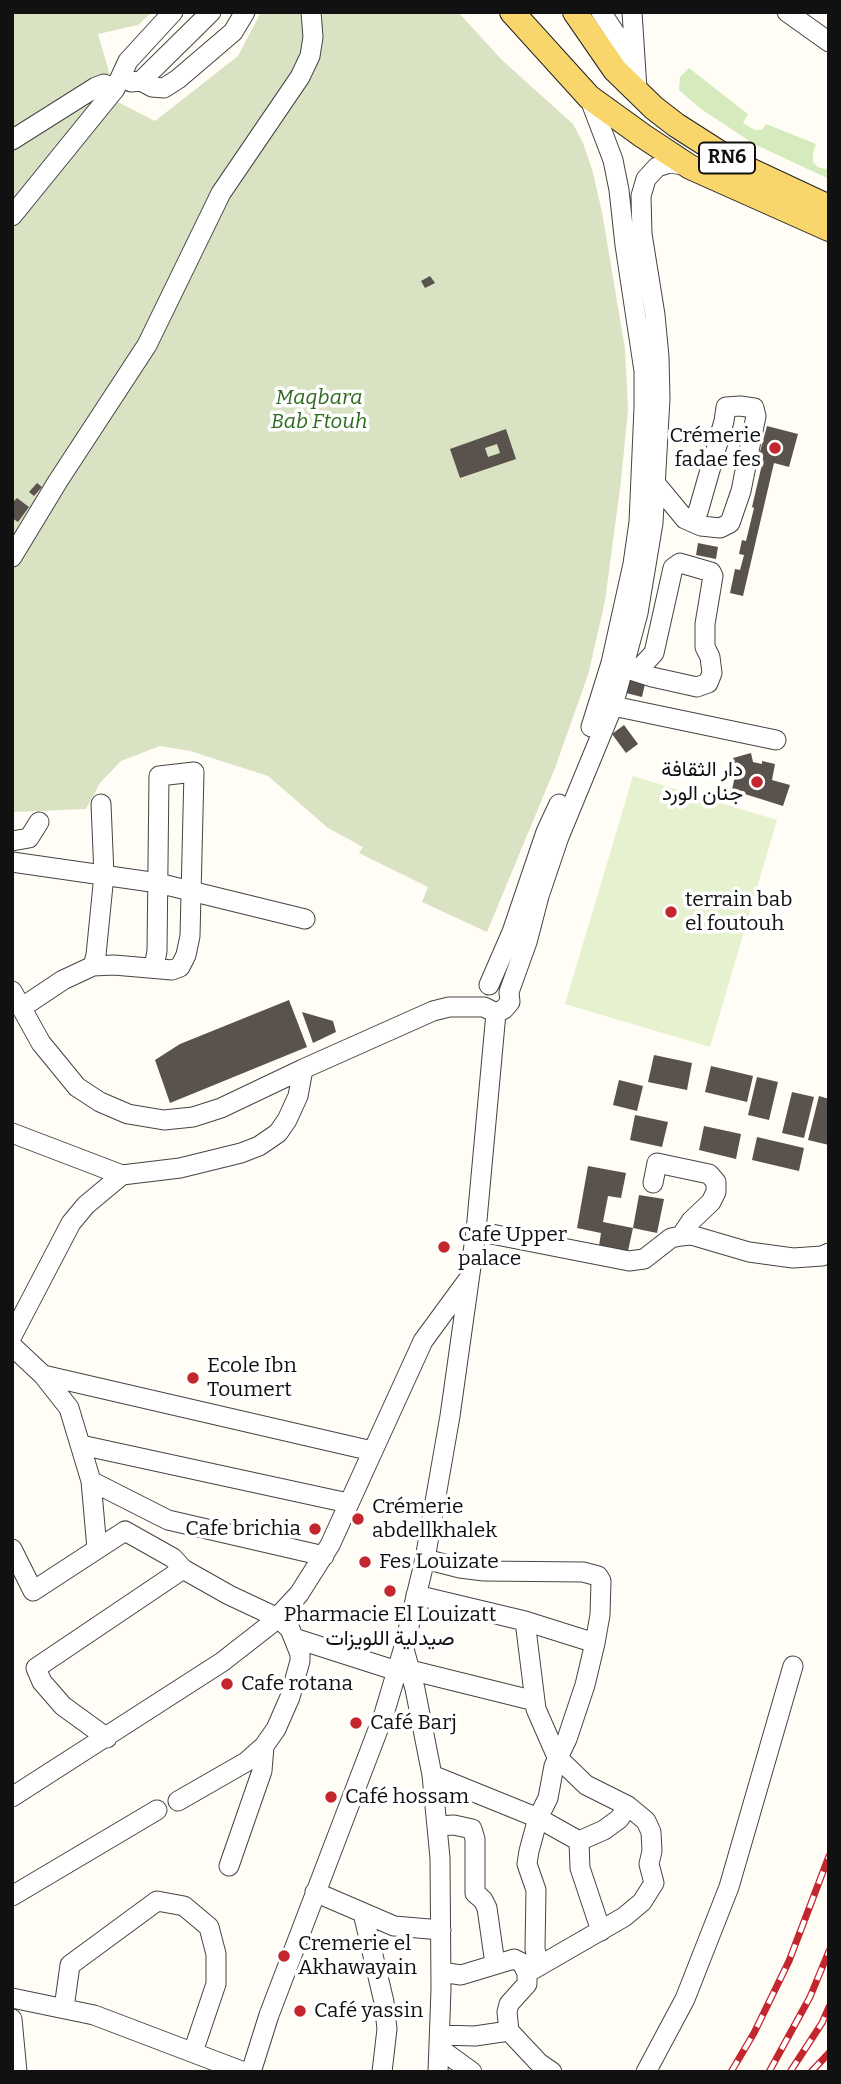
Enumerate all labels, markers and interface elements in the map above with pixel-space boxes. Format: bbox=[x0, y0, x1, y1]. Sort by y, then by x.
road number: RN6 bbox=[699, 142, 755, 174]
park label: Maqbara Bab Ftouh bbox=[271, 385, 367, 435]
place label: Crémerie fadae fes bbox=[669, 423, 761, 473]
marker: Crémerie fadae fes bbox=[767, 440, 783, 456]
place label: دار الثقافة جنان الورد bbox=[661, 757, 743, 807]
marker: دار الثقافة جنان الورد bbox=[749, 774, 765, 790]
place label: terrain bab el foutouh bbox=[685, 887, 792, 937]
marker: terrain bab el foutouh bbox=[663, 904, 679, 920]
place label: Cafe Upper palace bbox=[458, 1222, 567, 1272]
marker: Cafe Upper palace bbox=[436, 1239, 452, 1255]
place label: Ecole Ibn Toumert bbox=[207, 1353, 297, 1403]
marker: Ecole Ibn Toumert bbox=[185, 1370, 201, 1386]
place label: Crémerie abdellkhalek bbox=[372, 1494, 497, 1544]
marker: Crémerie abdellkhalek bbox=[350, 1511, 366, 1527]
place label: Cafe brichia bbox=[185, 1516, 301, 1542]
marker: Cafe brichia bbox=[307, 1521, 323, 1537]
place label: Fes Louizate bbox=[379, 1549, 499, 1575]
marker: Fes Louizate bbox=[357, 1554, 373, 1570]
marker: Pharmacie El Louizatt صيدلية اللويزات bbox=[382, 1583, 398, 1599]
place label: Pharmacie El Louizatt صيدلية اللويزات bbox=[284, 1602, 496, 1652]
place label: Cafe rotana bbox=[241, 1671, 353, 1697]
marker: Cafe rotana bbox=[219, 1676, 235, 1692]
place label: Café Barj bbox=[370, 1710, 457, 1736]
marker: Café Barj bbox=[348, 1715, 364, 1731]
place label: Café hossam bbox=[345, 1784, 469, 1810]
marker: Café hossam bbox=[323, 1789, 339, 1805]
place label: Cremerie el Akhawayain bbox=[298, 1931, 417, 1981]
marker: Cremerie el Akhawayain bbox=[276, 1948, 292, 1964]
place label: Café yassin bbox=[314, 1998, 423, 2024]
marker: Café yassin bbox=[292, 2003, 308, 2019]

